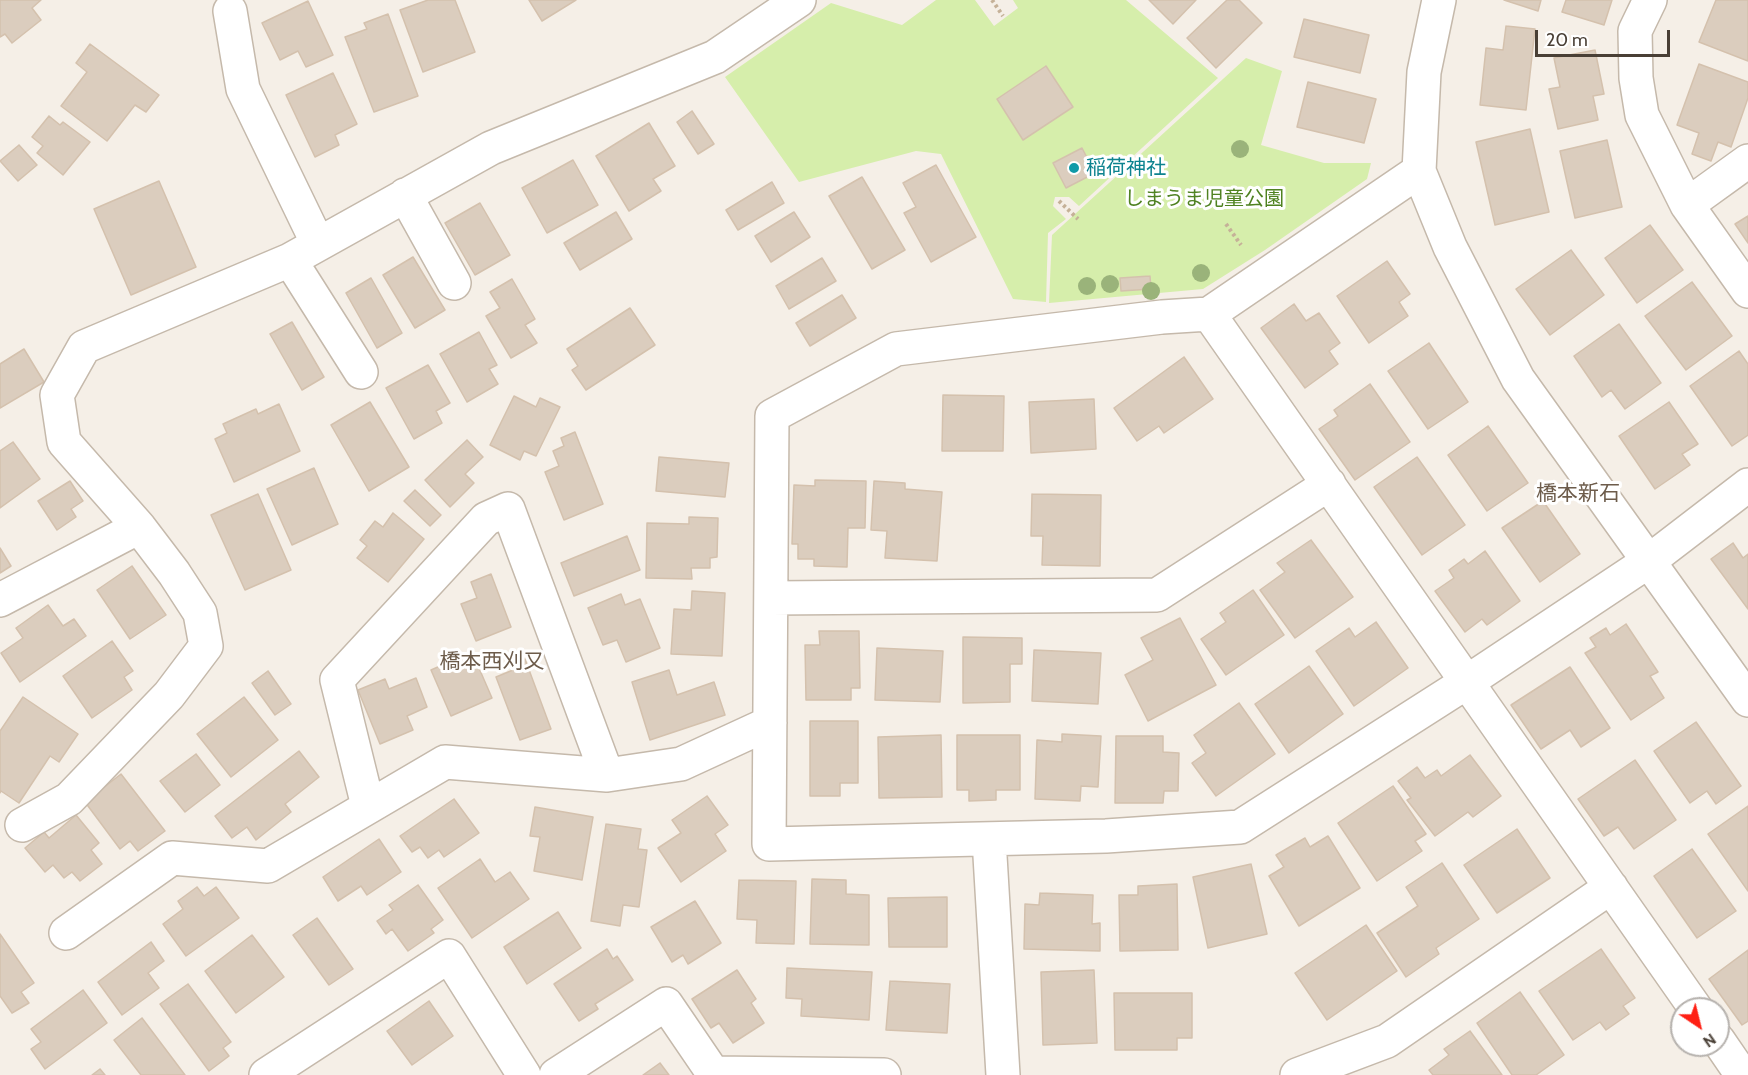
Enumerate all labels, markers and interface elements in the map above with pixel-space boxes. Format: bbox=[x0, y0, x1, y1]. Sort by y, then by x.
scale bar bbox=[1538, 18, 1673, 56]
text: 20 m bbox=[1546, 29, 1588, 51]
place label: 稲荷神社 bbox=[1086, 156, 1166, 180]
marker: 稲荷神社 bbox=[1067, 161, 1081, 175]
park label: しまうま児童公園 bbox=[1124, 187, 1284, 211]
district label: 橋本新石 bbox=[1536, 481, 1620, 507]
district label: 橋本西刈又 bbox=[440, 649, 544, 675]
north arrow bbox=[1670, 997, 1730, 1057]
text: N bbox=[1699, 1029, 1720, 1052]

